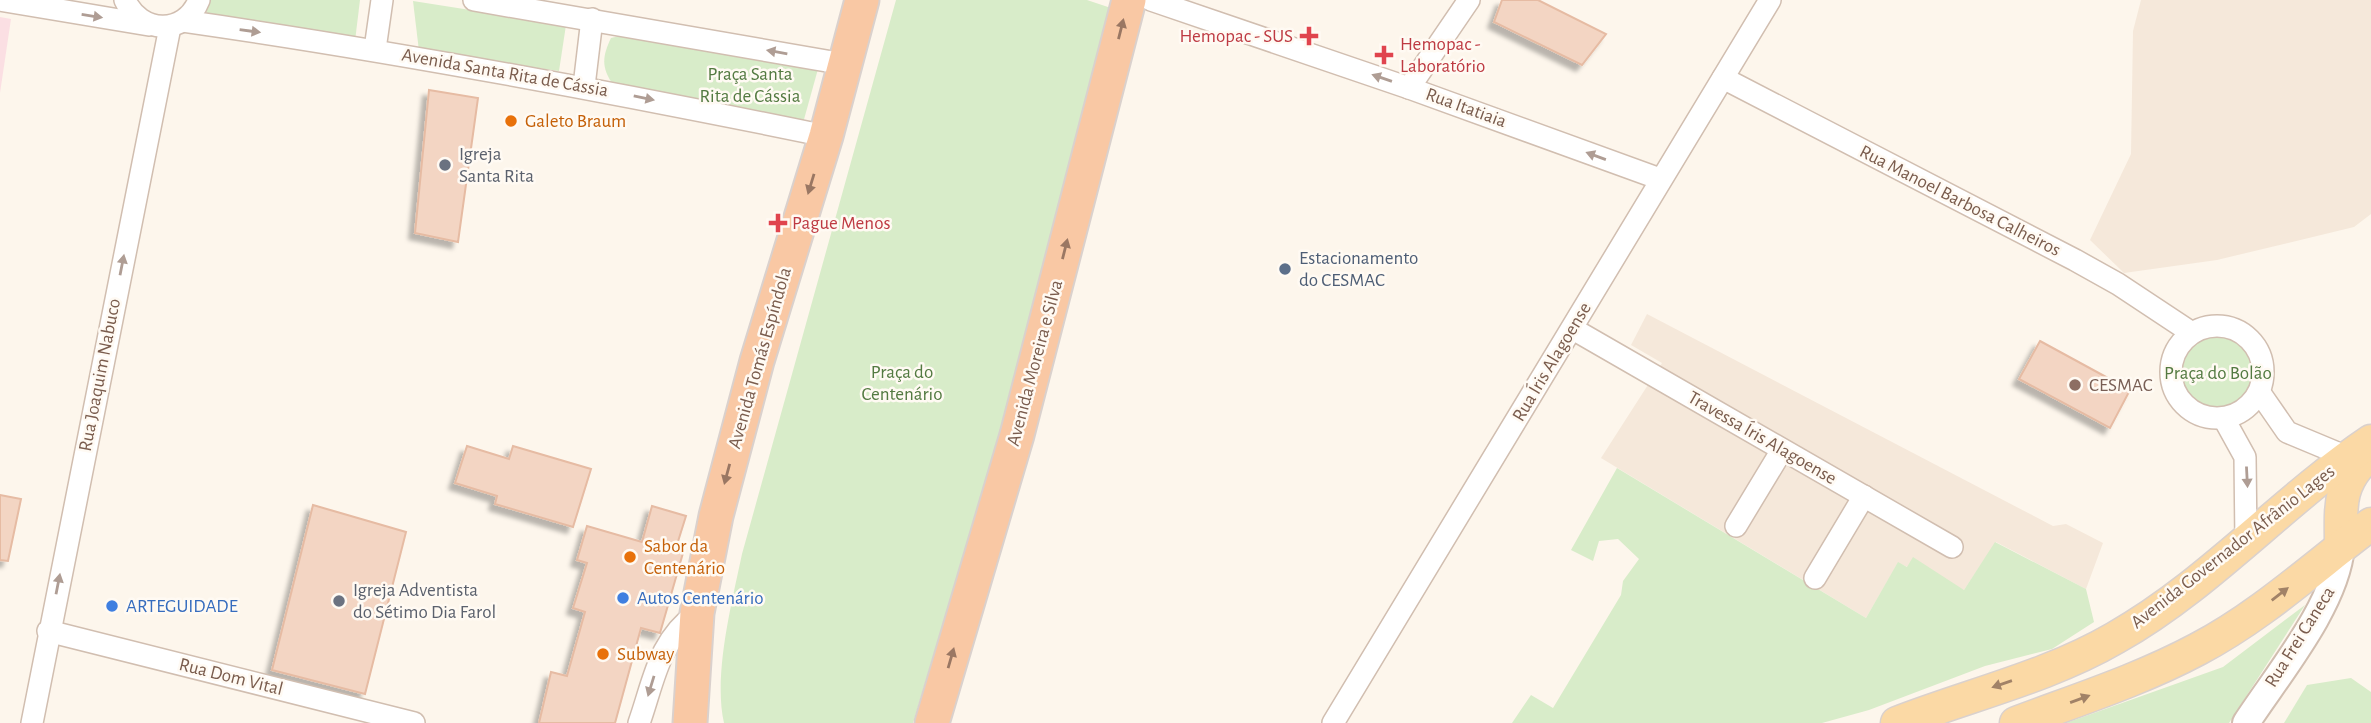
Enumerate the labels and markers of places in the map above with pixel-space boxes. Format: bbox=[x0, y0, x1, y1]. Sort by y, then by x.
marker: Hemopac - SUS bbox=[1299, 26, 1319, 46]
place label: Hemopac - SUS bbox=[1179, 27, 1293, 46]
place label: Hemopac - Laboratório bbox=[1400, 35, 1485, 76]
marker: Hemopac - Laboratório bbox=[1374, 45, 1394, 65]
place label: Galeto Braum bbox=[525, 112, 626, 131]
marker: Galeto Braum bbox=[503, 113, 519, 129]
place label: Igreja Santa Rita bbox=[459, 145, 534, 186]
marker: Igreja Santa Rita bbox=[437, 157, 453, 173]
place label: Pague Menos bbox=[792, 214, 891, 233]
marker: Pague Menos bbox=[770, 215, 786, 231]
place label: Estacionamento do CESMAC bbox=[1299, 249, 1418, 290]
marker: Estacionamento do CESMAC bbox=[1277, 261, 1293, 277]
place label: CESMAC bbox=[2089, 376, 2153, 395]
marker: CESMAC bbox=[2067, 377, 2083, 393]
place label: Sabor da Centenário bbox=[644, 537, 725, 578]
marker: Sabor da Centenário bbox=[622, 549, 638, 565]
place label: Igreja Adventista do Sétimo Dia Farol bbox=[353, 581, 496, 622]
place label: Autos Centenário bbox=[637, 589, 764, 608]
marker: Autos Centenário bbox=[615, 590, 631, 606]
marker: Igreja Adventista do Sétimo Dia Farol bbox=[331, 593, 347, 609]
place label: ARTEGUIDADE bbox=[126, 597, 238, 616]
marker: ARTEGUIDADE bbox=[104, 598, 120, 614]
place label: Subway bbox=[617, 645, 674, 664]
marker: Subway bbox=[595, 646, 611, 662]

